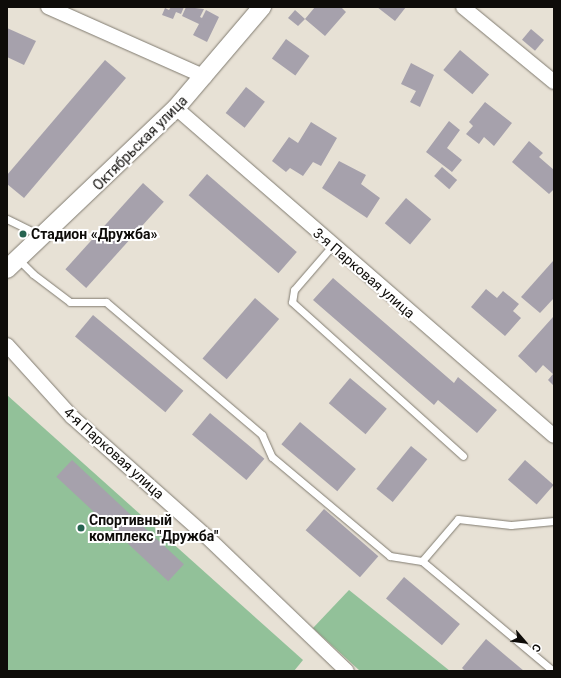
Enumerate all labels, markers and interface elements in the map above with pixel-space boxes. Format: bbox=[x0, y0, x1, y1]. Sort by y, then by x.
street label: Октябрьская улица bbox=[89, 92, 191, 194]
street label: 3-я Парковая улица bbox=[310, 224, 418, 322]
place label: Стадион «Дружба» bbox=[31, 226, 157, 242]
marker: Стадион «Дружба» bbox=[18, 229, 28, 239]
street label: 4-я Парковая улица bbox=[60, 404, 168, 502]
place label: Спортивный комплекс "Дружба" bbox=[89, 512, 219, 544]
marker: Спортивный комплекс "Дружба" bbox=[76, 523, 86, 533]
north arrow bbox=[505, 622, 545, 662]
text: С bbox=[529, 642, 543, 654]

